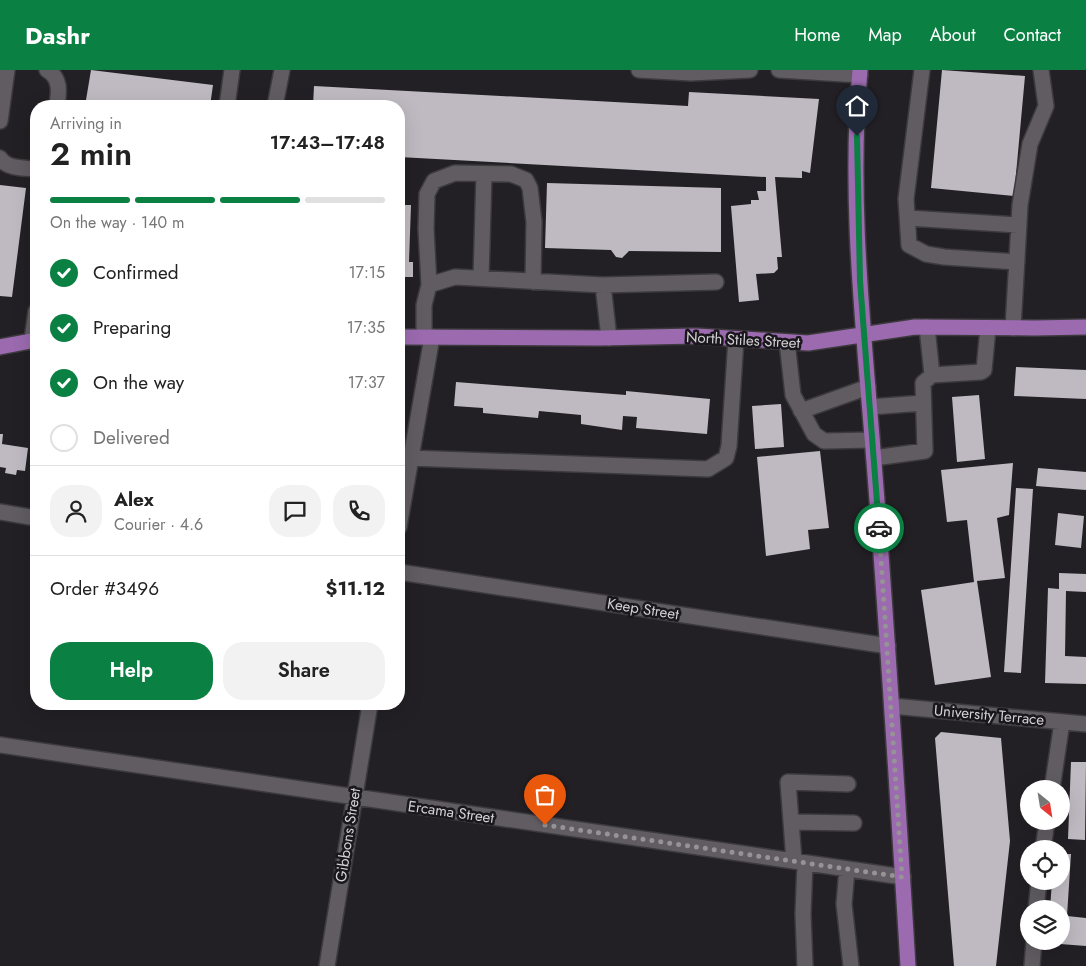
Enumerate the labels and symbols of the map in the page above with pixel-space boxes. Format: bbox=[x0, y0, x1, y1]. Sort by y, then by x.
pin bbox=[836, 85, 878, 136]
street label: North Stiles Street bbox=[685, 326, 801, 354]
courier bbox=[854, 503, 904, 553]
street label: Keep Street bbox=[606, 592, 681, 626]
street label: University Terrace bbox=[933, 699, 1045, 731]
pin bbox=[524, 774, 566, 825]
north arrow bbox=[1020, 780, 1070, 830]
street label: Gibbons Street bbox=[330, 786, 366, 884]
street label: Ercama Street bbox=[407, 795, 496, 829]

